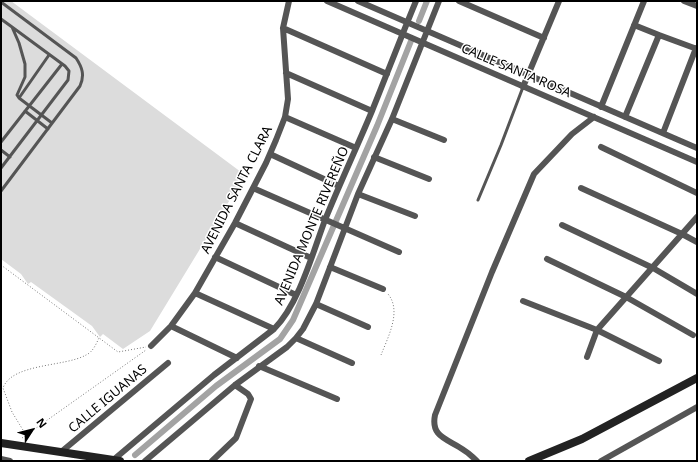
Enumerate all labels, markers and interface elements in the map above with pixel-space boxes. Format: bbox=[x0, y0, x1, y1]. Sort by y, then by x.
street label: CALLE SANTA ROSA bbox=[459, 41, 573, 101]
street label: AVENIDA SANTA CLARA bbox=[198, 124, 276, 256]
street label: AVENIDA MONTE RIVEREÑO bbox=[272, 144, 352, 308]
street label: CALLE IGUANAS bbox=[66, 362, 150, 436]
north arrow bbox=[12, 410, 52, 450]
text: N bbox=[33, 415, 51, 431]

